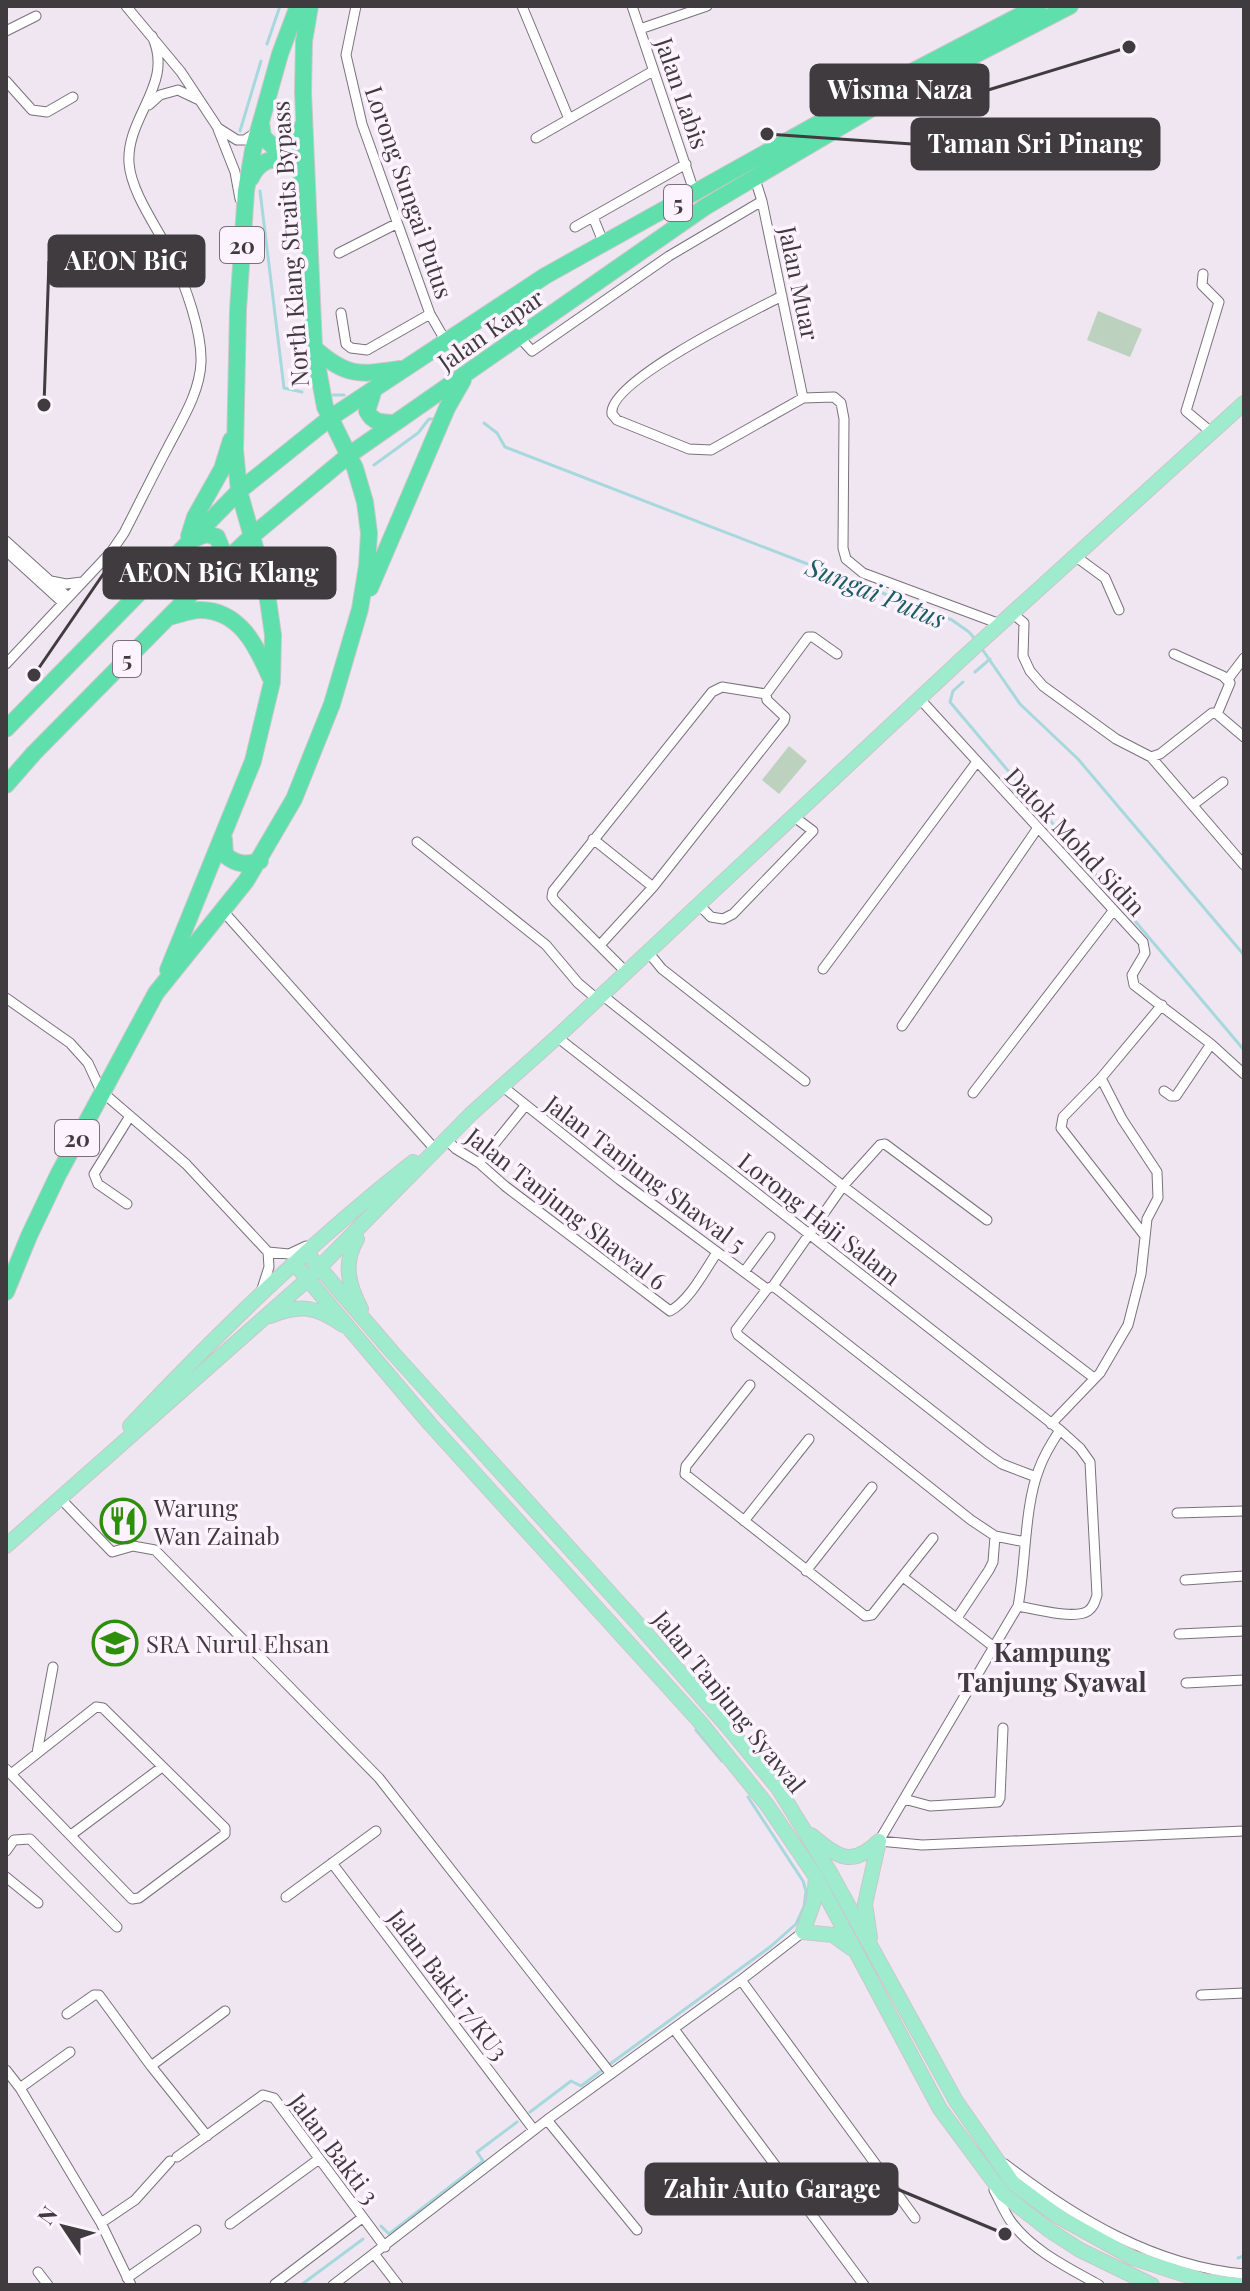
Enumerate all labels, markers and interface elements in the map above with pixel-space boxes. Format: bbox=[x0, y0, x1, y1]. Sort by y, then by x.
street label: Jalan Labis bbox=[649, 32, 717, 153]
callout: Wisma Naza bbox=[811, 65, 988, 115]
text: Wisma Naza bbox=[826, 71, 973, 106]
street label: Lorong Sungai Putus bbox=[359, 81, 461, 303]
street label: North Klang Straits Bypass bbox=[263, 100, 315, 388]
callout: Taman Sri Pinang bbox=[912, 119, 1159, 169]
text: Taman Sri Pinang bbox=[927, 125, 1143, 160]
road number: 5 bbox=[664, 185, 692, 221]
street label: Jalan Muar bbox=[772, 222, 828, 343]
road number: 20 bbox=[220, 227, 264, 263]
callout: AEON BiG bbox=[49, 236, 204, 286]
text: AEON BiG bbox=[64, 242, 188, 277]
street label: Jalan Kapar bbox=[430, 281, 550, 378]
callout: AEON BiG Klang bbox=[104, 548, 335, 598]
water label: Sungai Putus bbox=[800, 548, 951, 636]
text: AEON BiG Klang bbox=[118, 554, 319, 589]
road number: 5 bbox=[113, 641, 141, 677]
street label: Datok Mohd Sidin bbox=[999, 760, 1153, 922]
street label: Jalan Tanjung Shawal 5 bbox=[538, 1086, 753, 1259]
street label: Jalan Tanjung Shawal 6 bbox=[459, 1119, 674, 1296]
road number: 20 bbox=[55, 1120, 99, 1156]
street label: Lorong Haji Salam bbox=[732, 1144, 908, 1292]
place label: Warung Wan Zainab bbox=[153, 1491, 280, 1551]
restaurant icon: Warung Wan Zainab bbox=[99, 1497, 147, 1545]
street label: Jalan Tanjung Syawal bbox=[646, 1602, 814, 1799]
school or university icon: SRA Nurul Ehsan bbox=[91, 1619, 139, 1667]
place label: SRA Nurul Ehsan bbox=[146, 1627, 329, 1659]
district label: Kampung Tanjung Syawal bbox=[957, 1634, 1147, 1699]
street label: Jalan Bakti 7/KU3 bbox=[381, 1901, 516, 2066]
street label: Jalan Bakti 3 bbox=[282, 2085, 387, 2210]
callout: Zahir Auto Garage bbox=[646, 2164, 897, 2214]
text: Zahir Auto Garage bbox=[663, 2170, 881, 2205]
north arrow bbox=[24, 2187, 104, 2267]
text: N bbox=[30, 2200, 64, 2230]

